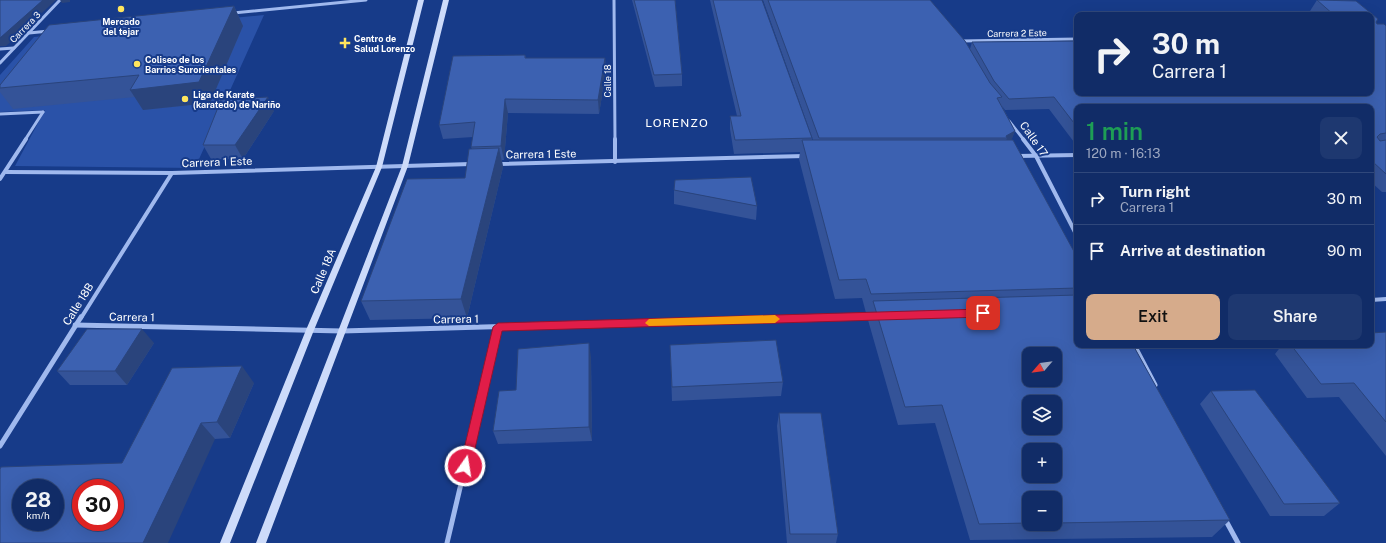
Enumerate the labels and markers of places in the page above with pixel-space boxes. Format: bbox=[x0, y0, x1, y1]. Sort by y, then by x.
marker: Mercado del tejar bbox=[116, 4, 126, 14]
place label: Mercado del tejar bbox=[102, 16, 140, 37]
place label: Centro de Salud Lorenzo bbox=[354, 33, 415, 54]
marker: Centro de Salud Lorenzo bbox=[339, 37, 351, 49]
place label: Coliseo de los Barrios Surorientales bbox=[145, 54, 237, 75]
marker: Coliseo de los Barrios Surorientales bbox=[132, 59, 142, 69]
place label: Liga de Karate (karatedo) de Nariño bbox=[193, 89, 281, 110]
marker: Liga de Karate (karatedo) de Nariño bbox=[180, 94, 190, 104]
pin bbox=[966, 296, 1000, 330]

